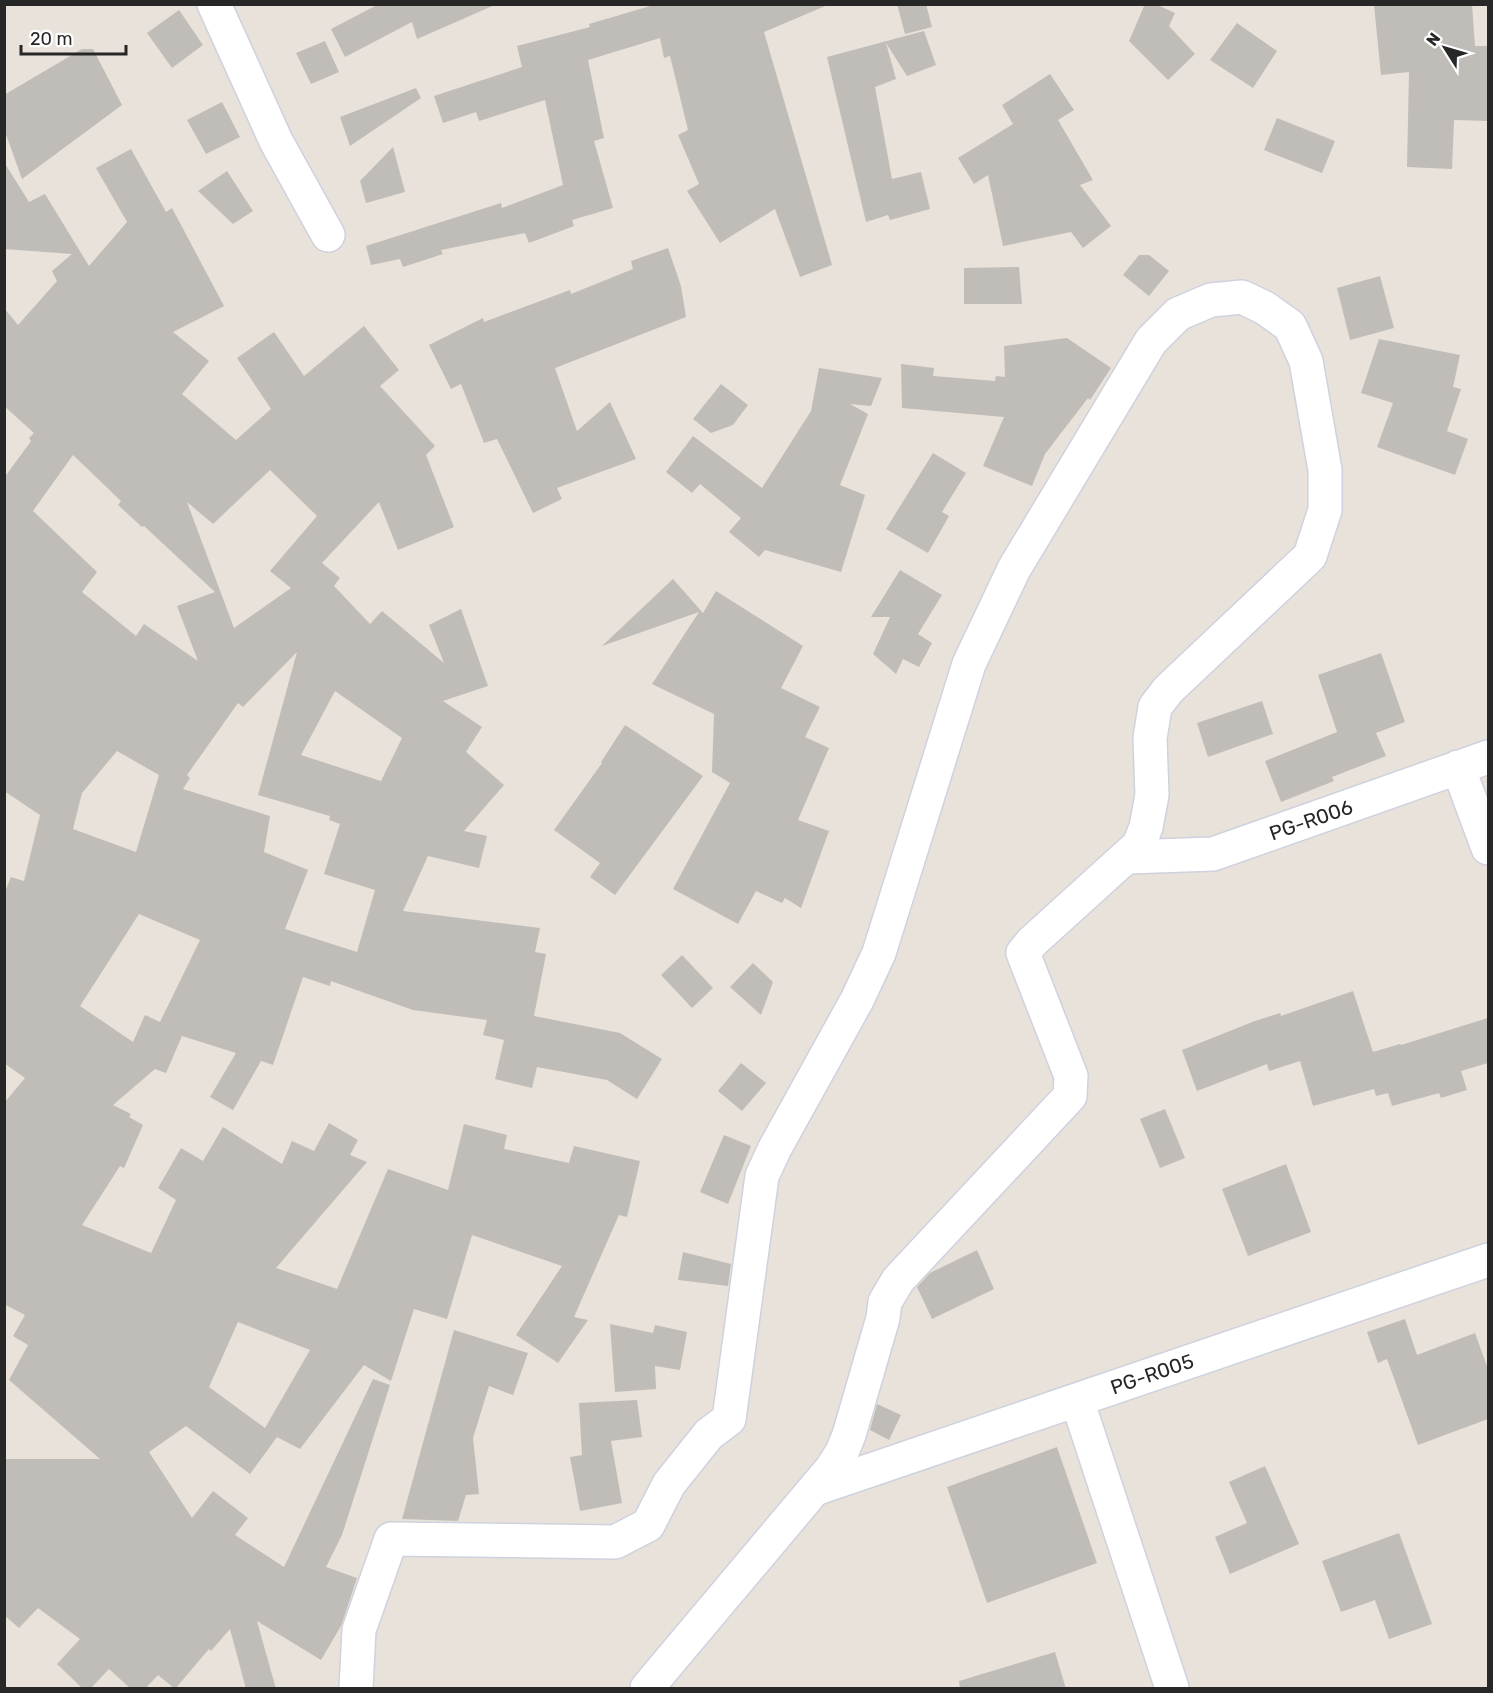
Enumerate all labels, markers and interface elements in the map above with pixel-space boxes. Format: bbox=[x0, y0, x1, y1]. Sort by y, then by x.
scale bar bbox=[21, 18, 126, 56]
north arrow bbox=[1415, 18, 1475, 78]
text: 20 m bbox=[30, 28, 72, 50]
text: N bbox=[1422, 29, 1444, 50]
street label: PG-R006 bbox=[1266, 795, 1356, 845]
street label: PG-R005 bbox=[1107, 1349, 1197, 1399]

